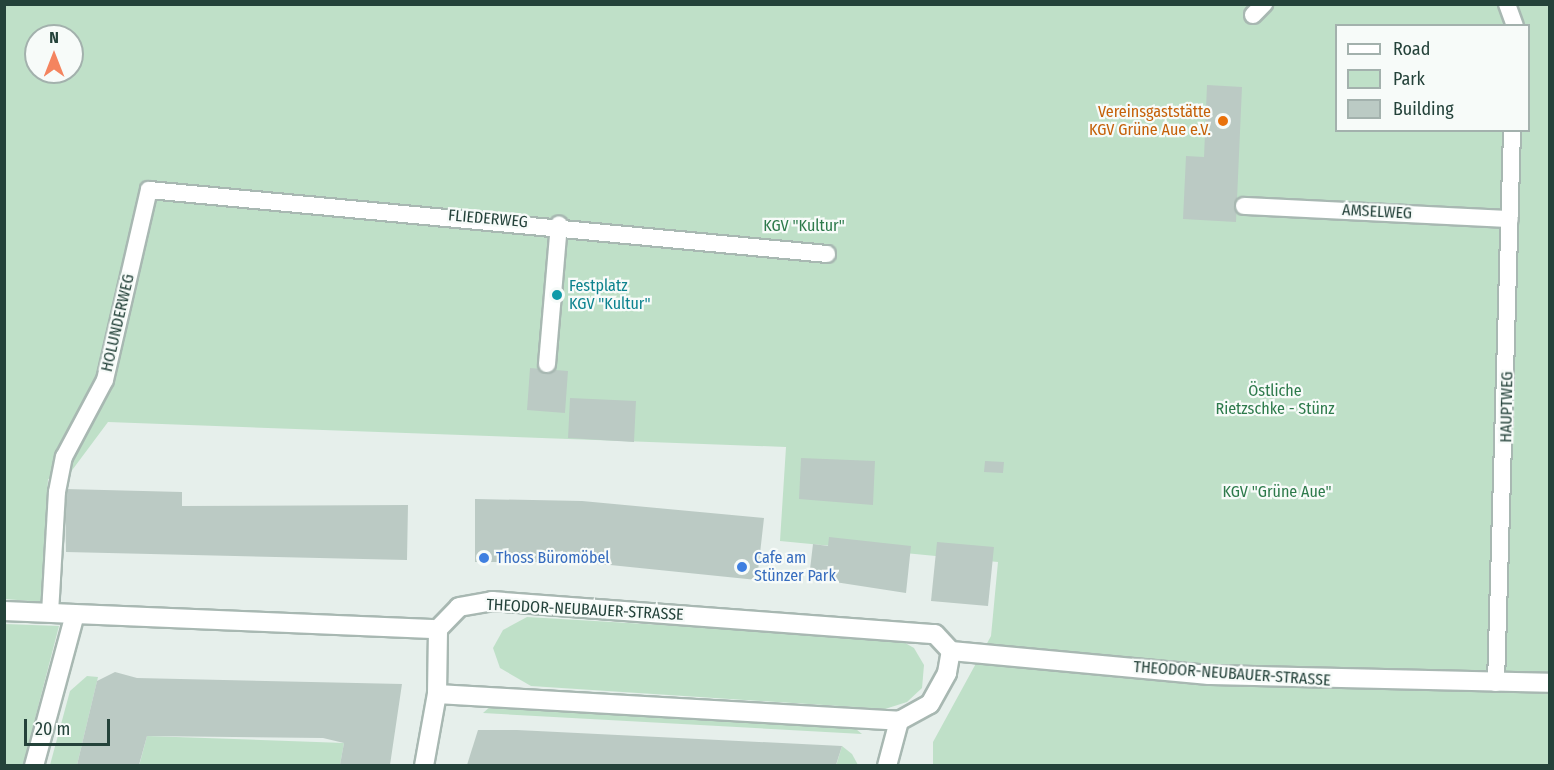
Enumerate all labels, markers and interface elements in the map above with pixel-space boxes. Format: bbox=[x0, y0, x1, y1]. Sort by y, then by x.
north arrow bbox=[24, 24, 84, 84]
legend bbox=[1335, 24, 1530, 132]
text: N bbox=[49, 28, 59, 47]
text: Road bbox=[1393, 38, 1430, 60]
text: Park bbox=[1393, 68, 1425, 90]
text: Building bbox=[1393, 98, 1454, 120]
place label: Vereinsgaststätte KGV Grüne Aue e.V. bbox=[1089, 102, 1211, 140]
marker: Vereinsgaststätte KGV Grüne Aue e.V. bbox=[1216, 114, 1230, 128]
street label: AMSELWEG bbox=[1342, 201, 1412, 223]
street label: FLIEDERWEG bbox=[447, 206, 529, 232]
park label: KGV "Kultur" bbox=[763, 216, 845, 236]
street label: HOLUNDERWEG bbox=[97, 272, 139, 374]
place label: Festplatz KGV "Kultur" bbox=[569, 276, 651, 314]
marker: Festplatz KGV "Kultur" bbox=[550, 288, 564, 302]
street label: HAUPTWEG bbox=[1497, 371, 1517, 443]
park label: Östliche Rietzschke - Stünz bbox=[1215, 381, 1335, 419]
park label: KGV "Grüne Aue" bbox=[1222, 482, 1332, 502]
place label: Thoss Büromöbel bbox=[496, 548, 610, 568]
place label: Cafe am Stünzer Park bbox=[754, 548, 836, 586]
marker: Thoss Büromöbel bbox=[477, 551, 491, 565]
marker: Cafe am Stünzer Park bbox=[735, 560, 749, 574]
street label: THEODOR-NEUBAUER-STRASSE bbox=[486, 595, 684, 625]
street label: THEODOR-NEUBAUER-STRASSE bbox=[1133, 658, 1331, 690]
scale bar bbox=[27, 707, 112, 745]
text: 20 m bbox=[35, 718, 70, 740]

